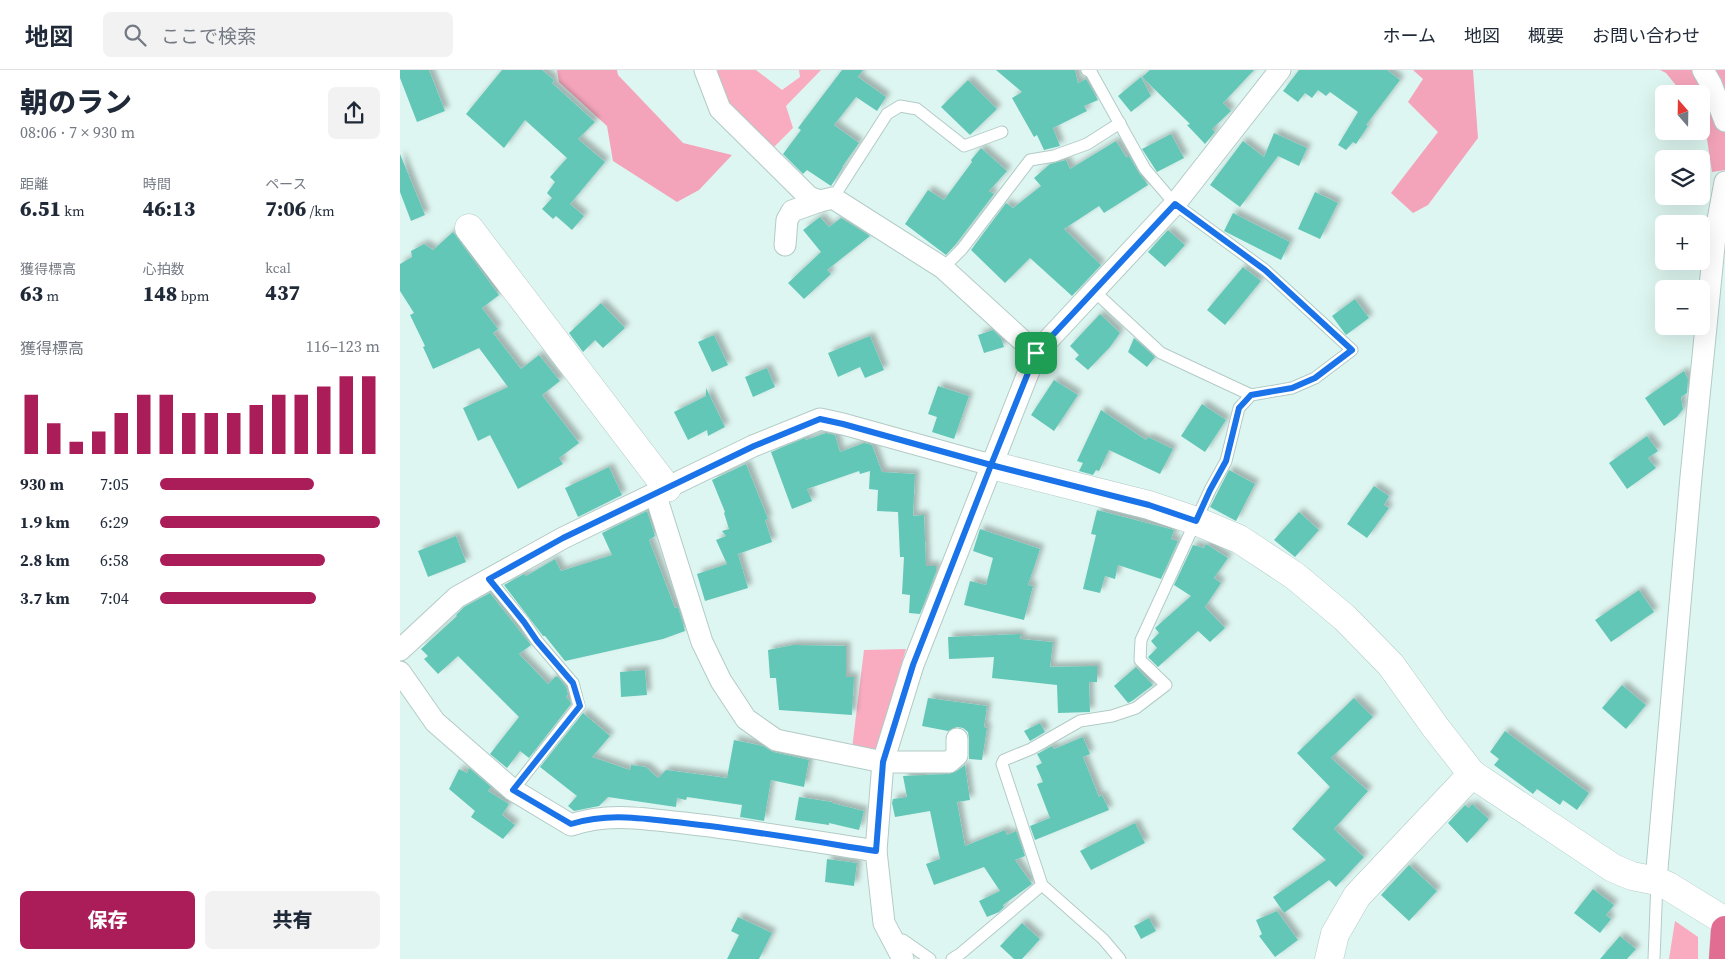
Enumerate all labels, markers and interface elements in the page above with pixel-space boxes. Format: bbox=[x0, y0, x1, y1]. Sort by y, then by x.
search box bbox=[103, 12, 453, 57]
text: 地図 bbox=[25, 20, 73, 53]
icon: search bbox=[121, 21, 149, 49]
text: ここで検索 bbox=[161, 23, 256, 49]
text: ホーム bbox=[1383, 23, 1436, 48]
text: 地図 bbox=[1464, 23, 1500, 48]
text: 概要 bbox=[1528, 23, 1564, 48]
text: お問い合わせ bbox=[1592, 23, 1700, 48]
text: 朝のラン bbox=[20, 83, 132, 121]
north arrow bbox=[1655, 85, 1710, 140]
map controls bbox=[1655, 85, 1710, 335]
button: share bbox=[328, 87, 380, 139]
text: 08:06 · 7 × 930 m bbox=[20, 121, 135, 143]
button: layers bbox=[1655, 150, 1710, 205]
text: 距離 bbox=[20, 174, 48, 194]
text: 時間 bbox=[143, 174, 171, 194]
text: ペース bbox=[265, 174, 307, 194]
text: 6.51 bbox=[20, 194, 61, 223]
text: 46:13 bbox=[143, 194, 195, 223]
text: 7:06 bbox=[265, 194, 306, 223]
text: km bbox=[61, 201, 85, 221]
text: /km bbox=[306, 201, 335, 221]
button: + bbox=[1655, 215, 1710, 270]
text: kcal bbox=[265, 258, 291, 278]
text: 獲得標高 bbox=[20, 259, 76, 279]
text: 心拍数 bbox=[143, 259, 185, 279]
text: 437 bbox=[265, 278, 300, 307]
text: 63 bbox=[20, 279, 43, 308]
text: 148 bbox=[143, 279, 177, 308]
button: − bbox=[1655, 280, 1710, 335]
text: m bbox=[43, 286, 59, 306]
text: bpm bbox=[177, 286, 209, 306]
pin bbox=[1015, 332, 1057, 374]
text: 116–123 m bbox=[306, 335, 380, 357]
text: 獲得標高 bbox=[20, 337, 84, 359]
icon: arrive bbox=[1022, 339, 1050, 367]
text: 930 m bbox=[20, 473, 64, 495]
text: 7:05 bbox=[100, 473, 129, 495]
text: 1.9 km bbox=[20, 511, 70, 533]
text: 6:29 bbox=[100, 511, 129, 533]
text: 2.8 km bbox=[20, 549, 70, 571]
text: 6:58 bbox=[100, 549, 129, 571]
text: 3.7 km bbox=[20, 587, 70, 609]
text: 7:04 bbox=[100, 587, 129, 609]
button: 保存 bbox=[20, 891, 195, 949]
button: 共有 bbox=[205, 891, 380, 949]

